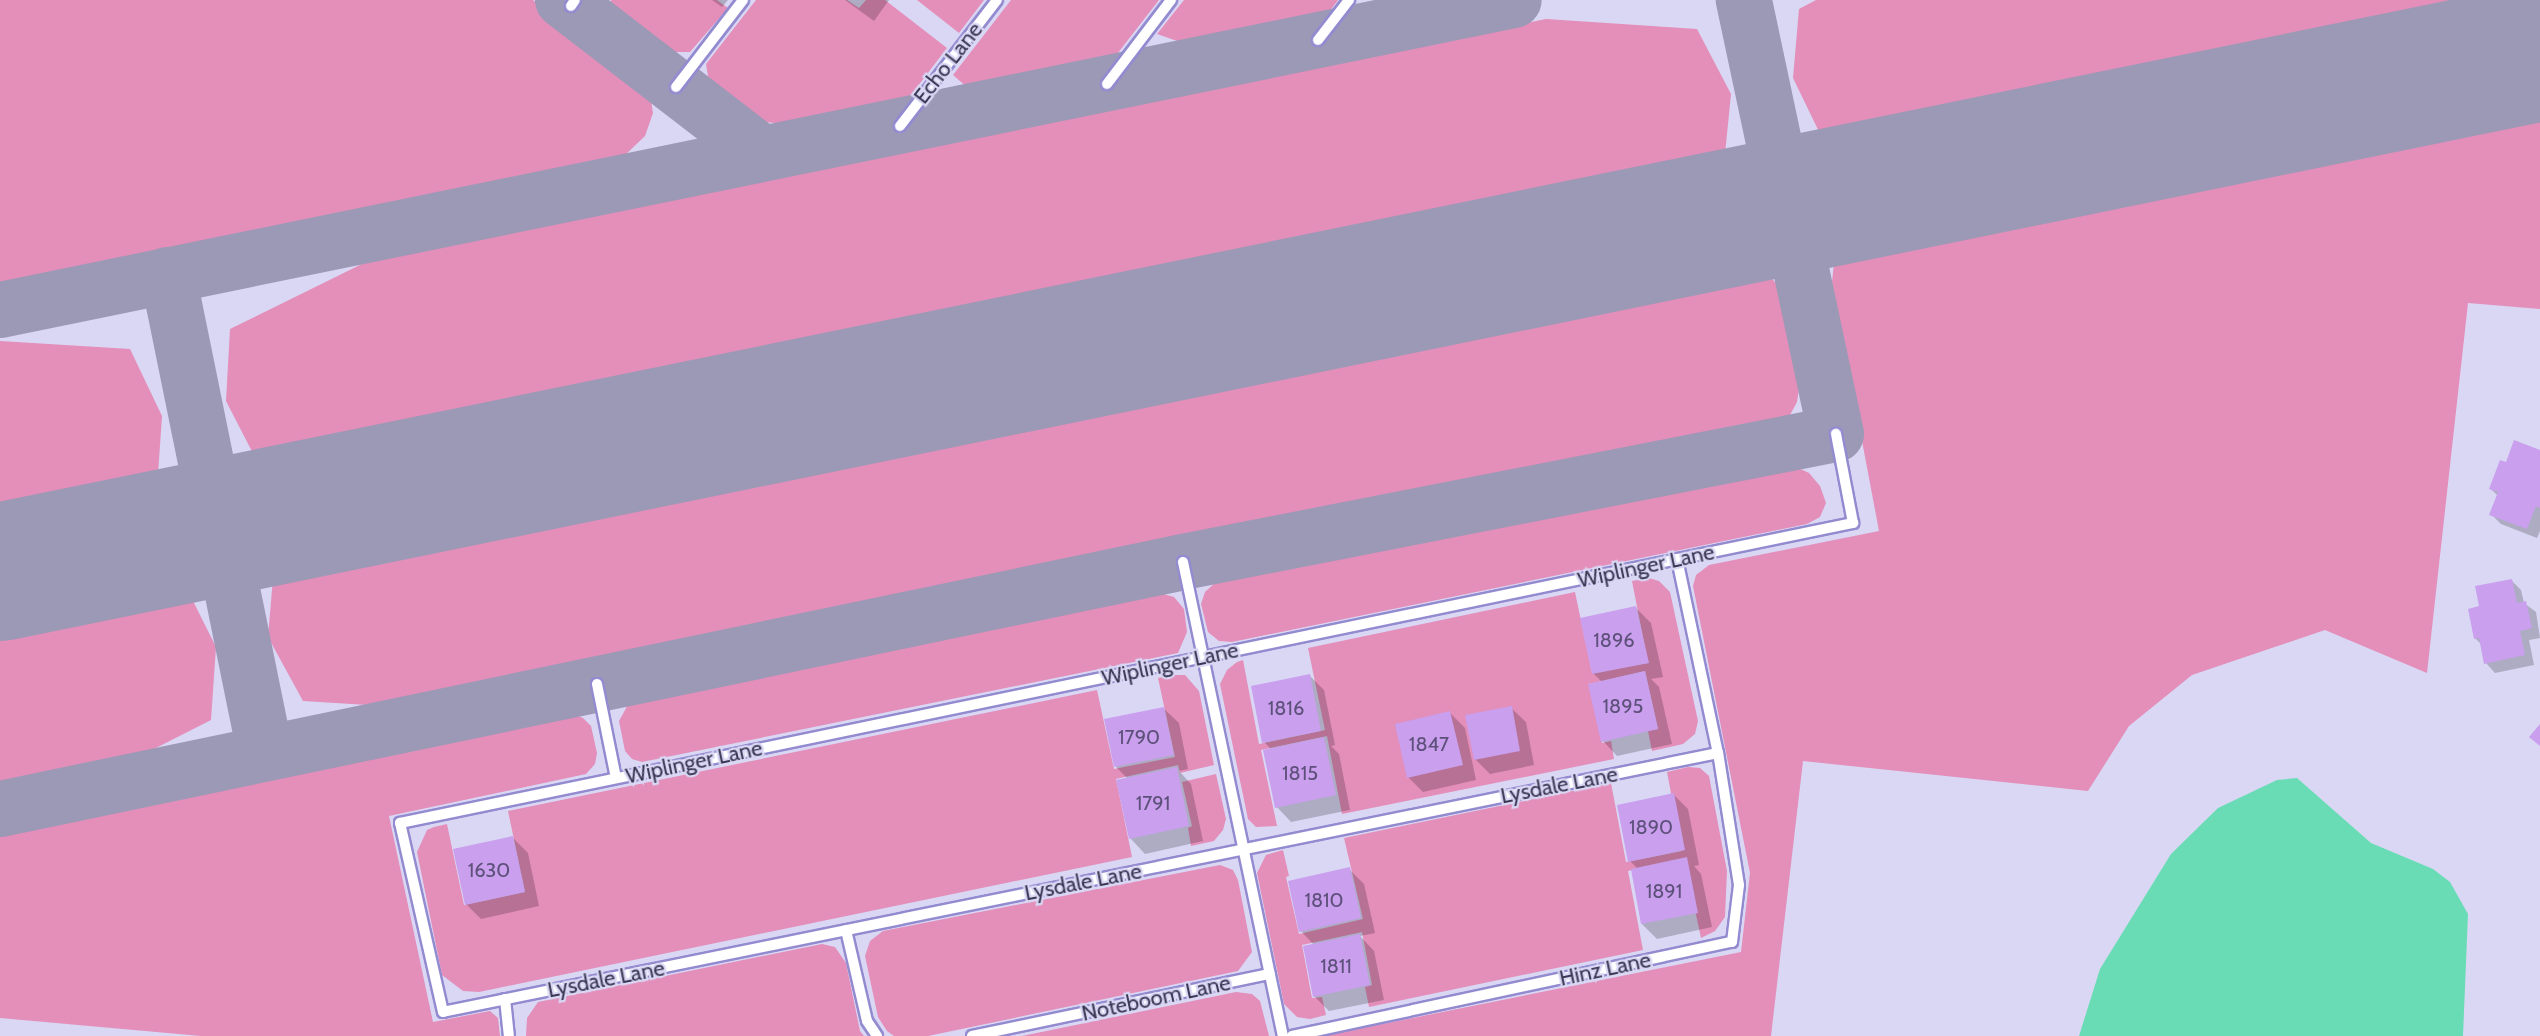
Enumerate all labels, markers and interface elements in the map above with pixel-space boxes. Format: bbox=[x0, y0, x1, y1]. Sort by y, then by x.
street label: Echo Lane bbox=[908, 17, 988, 109]
street label: Wiplinger Lane bbox=[1575, 539, 1717, 593]
house number: 1896 bbox=[1593, 628, 1635, 652]
street label: Wiplinger Lane bbox=[1099, 637, 1241, 691]
house number: 1895 bbox=[1603, 694, 1643, 718]
house number: 1816 bbox=[1268, 696, 1304, 720]
house number: 1790 bbox=[1118, 725, 1160, 749]
house number: 1847 bbox=[1409, 732, 1449, 756]
street label: Wiplinger Lane bbox=[623, 735, 765, 789]
house number: 1815 bbox=[1282, 761, 1318, 785]
street label: Lysdale Lane bbox=[1498, 761, 1620, 809]
house number: 1791 bbox=[1136, 791, 1170, 815]
house number: 1890 bbox=[1629, 815, 1673, 839]
house number: 1630 bbox=[468, 858, 510, 882]
street label: Lysdale Lane bbox=[1022, 858, 1144, 906]
house number: 1891 bbox=[1646, 879, 1682, 903]
house number: 1810 bbox=[1304, 888, 1344, 912]
street label: Hinz Lane bbox=[1557, 946, 1653, 992]
house number: 1811 bbox=[1320, 954, 1352, 978]
street label: Lysdale Lane bbox=[545, 955, 667, 1003]
street label: Noteboom Lane bbox=[1079, 969, 1233, 1027]

